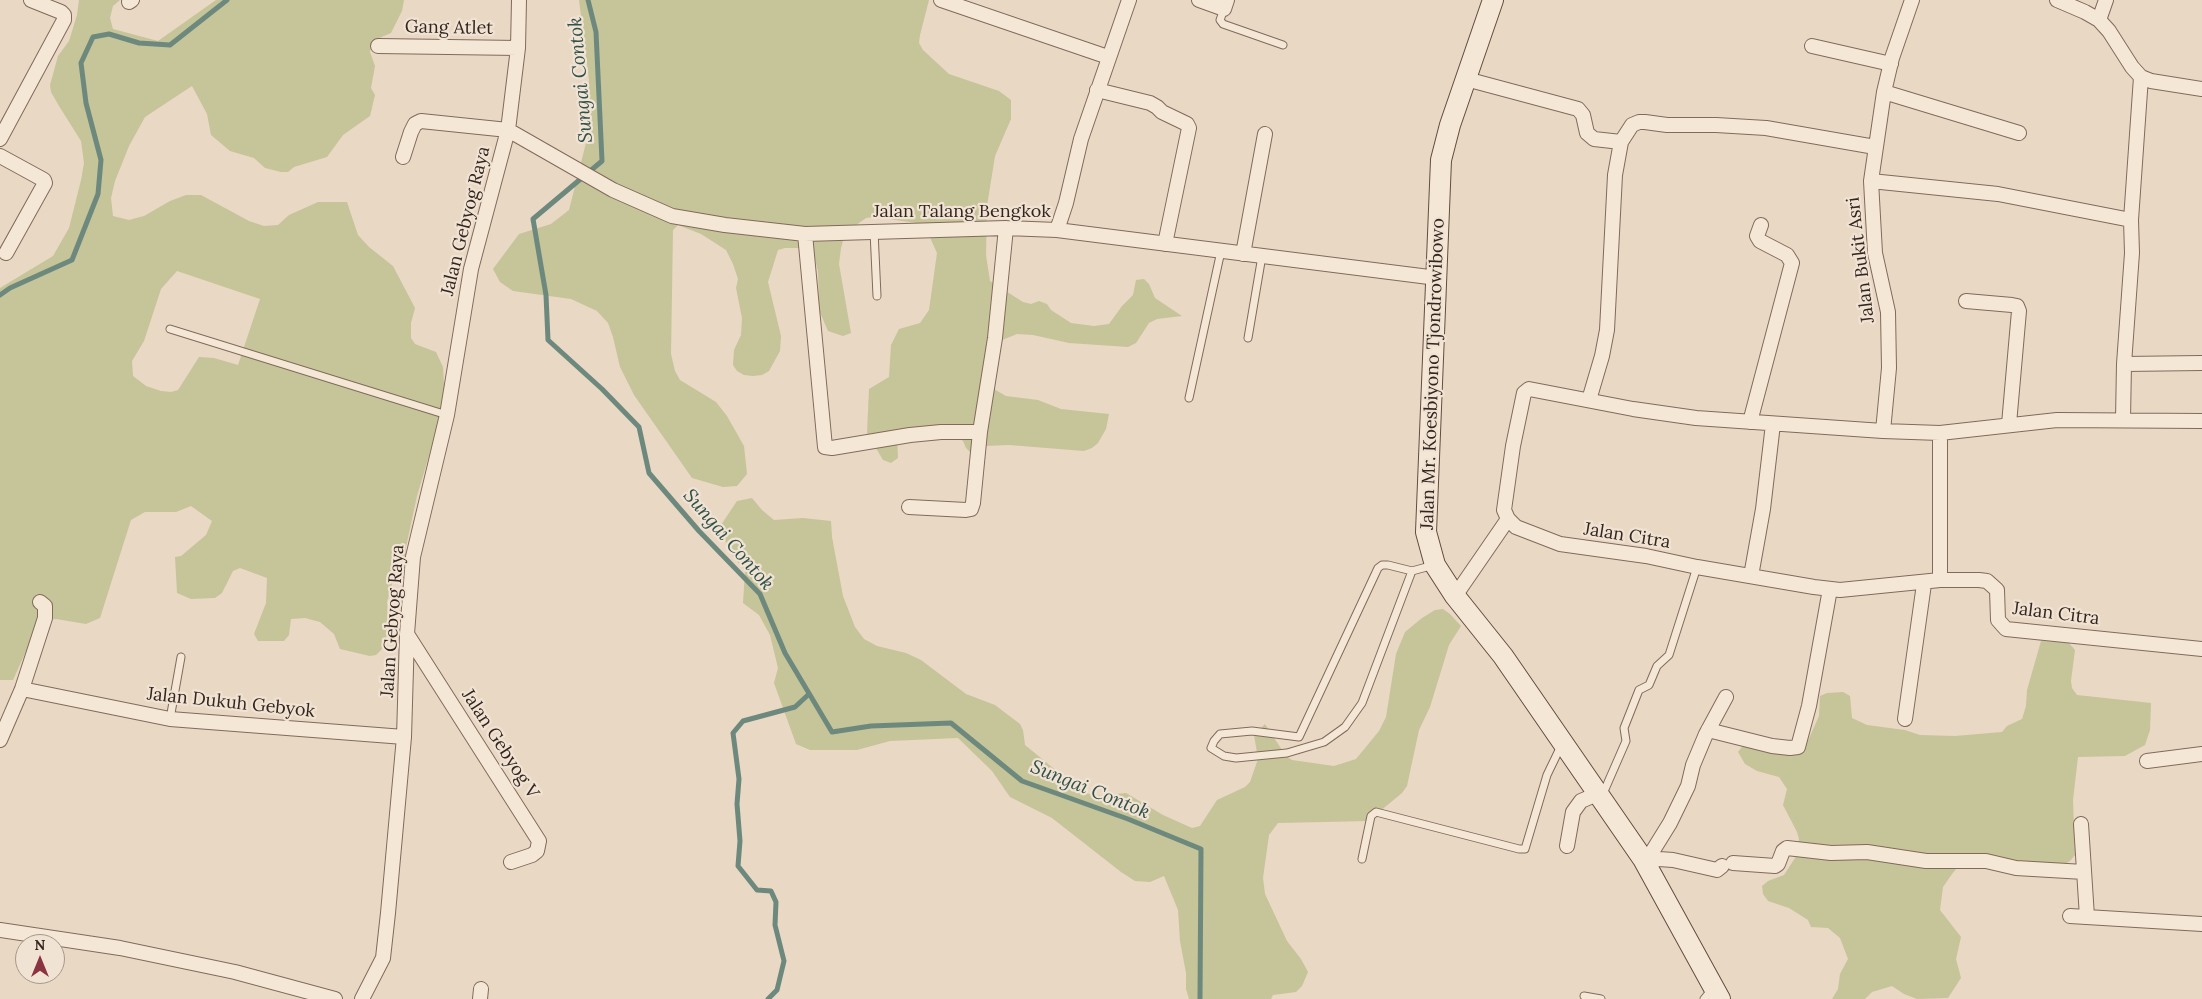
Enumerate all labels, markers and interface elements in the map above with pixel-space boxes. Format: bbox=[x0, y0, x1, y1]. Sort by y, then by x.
street label: Gang Atlet bbox=[405, 16, 493, 40]
water label: Sungai Contok bbox=[564, 16, 598, 144]
street label: Jalan Gebyog Raya bbox=[437, 144, 495, 298]
street label: Jalan Bukit Asri bbox=[1843, 196, 1879, 324]
street label: Jalan Talang Bengkok bbox=[873, 201, 1051, 223]
street label: Jalan Mr. Koesbiyono Tjondrowibowo bbox=[1417, 218, 1449, 530]
water label: Sungai Contok bbox=[678, 485, 778, 595]
street label: Jalan Citra bbox=[1582, 518, 1672, 554]
street label: Jalan Gebyog Raya bbox=[377, 544, 409, 698]
street label: Jalan Citra bbox=[2011, 598, 2101, 630]
street label: Jalan Dukuh Gebyok bbox=[146, 683, 316, 723]
street label: Jalan Gebyog V bbox=[457, 685, 543, 803]
water label: Sungai Contok bbox=[1027, 756, 1153, 824]
north arrow bbox=[15, 934, 65, 984]
text: N bbox=[35, 936, 45, 954]

